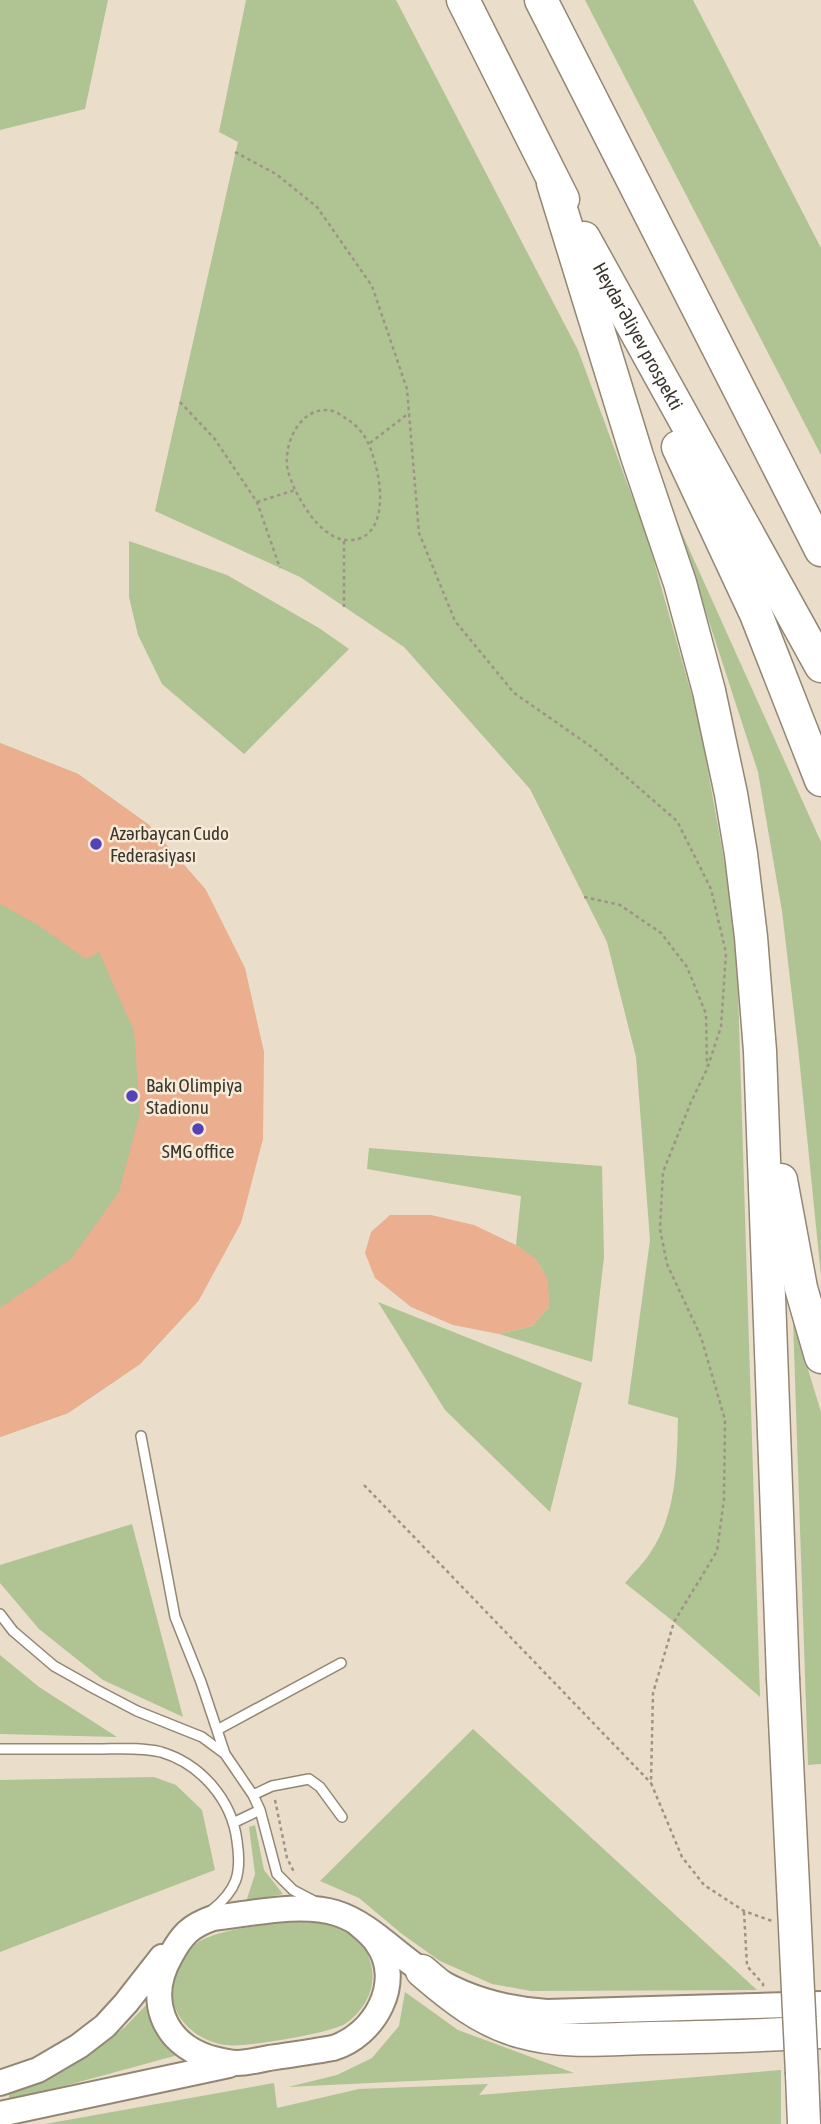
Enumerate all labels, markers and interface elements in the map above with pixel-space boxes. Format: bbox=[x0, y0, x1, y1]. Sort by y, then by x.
street label: Heydər Əliyev prospekti bbox=[589, 258, 688, 413]
place label: Azərbaycan Cudo Federasiyası bbox=[110, 822, 229, 866]
marker: Azərbaycan Cudo Federasiyası bbox=[88, 836, 104, 852]
place label: Bakı Olimpiya Stadionu bbox=[146, 1074, 243, 1118]
marker: Bakı Olimpiya Stadionu bbox=[124, 1088, 140, 1104]
marker: SMG office bbox=[190, 1121, 206, 1137]
place label: SMG office bbox=[162, 1140, 234, 1162]

